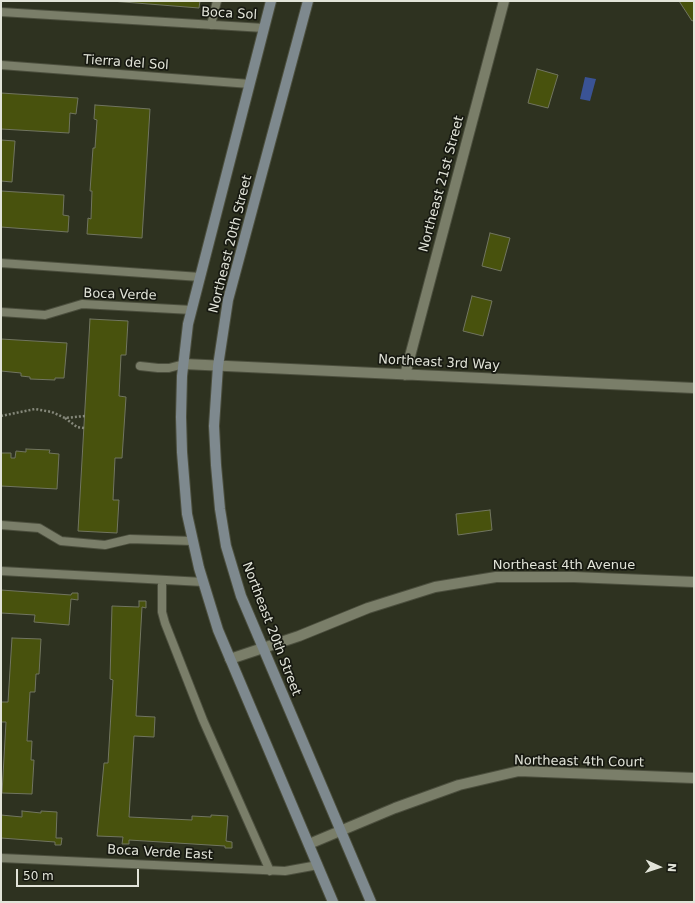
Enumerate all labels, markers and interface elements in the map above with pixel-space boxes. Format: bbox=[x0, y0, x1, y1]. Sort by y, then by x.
street label: Boca Sol bbox=[201, 5, 257, 23]
street label: Tierra del Sol bbox=[83, 52, 169, 74]
street label: Northeast 21st Street bbox=[416, 114, 468, 254]
street label: Northeast 20th Street bbox=[206, 173, 256, 315]
street label: Boca Verde bbox=[83, 286, 157, 304]
street label: Northeast 3rd Way bbox=[378, 352, 500, 374]
street label: Northeast 4th Avenue bbox=[493, 558, 635, 574]
street label: Northeast 20th Street bbox=[238, 560, 304, 698]
street label: Northeast 4th Court bbox=[514, 753, 644, 771]
street label: Boca Verde East bbox=[107, 842, 213, 864]
north arrow bbox=[639, 847, 679, 887]
scale bar bbox=[18, 861, 141, 887]
text: N bbox=[665, 863, 678, 873]
text: 50 m bbox=[23, 869, 54, 883]

